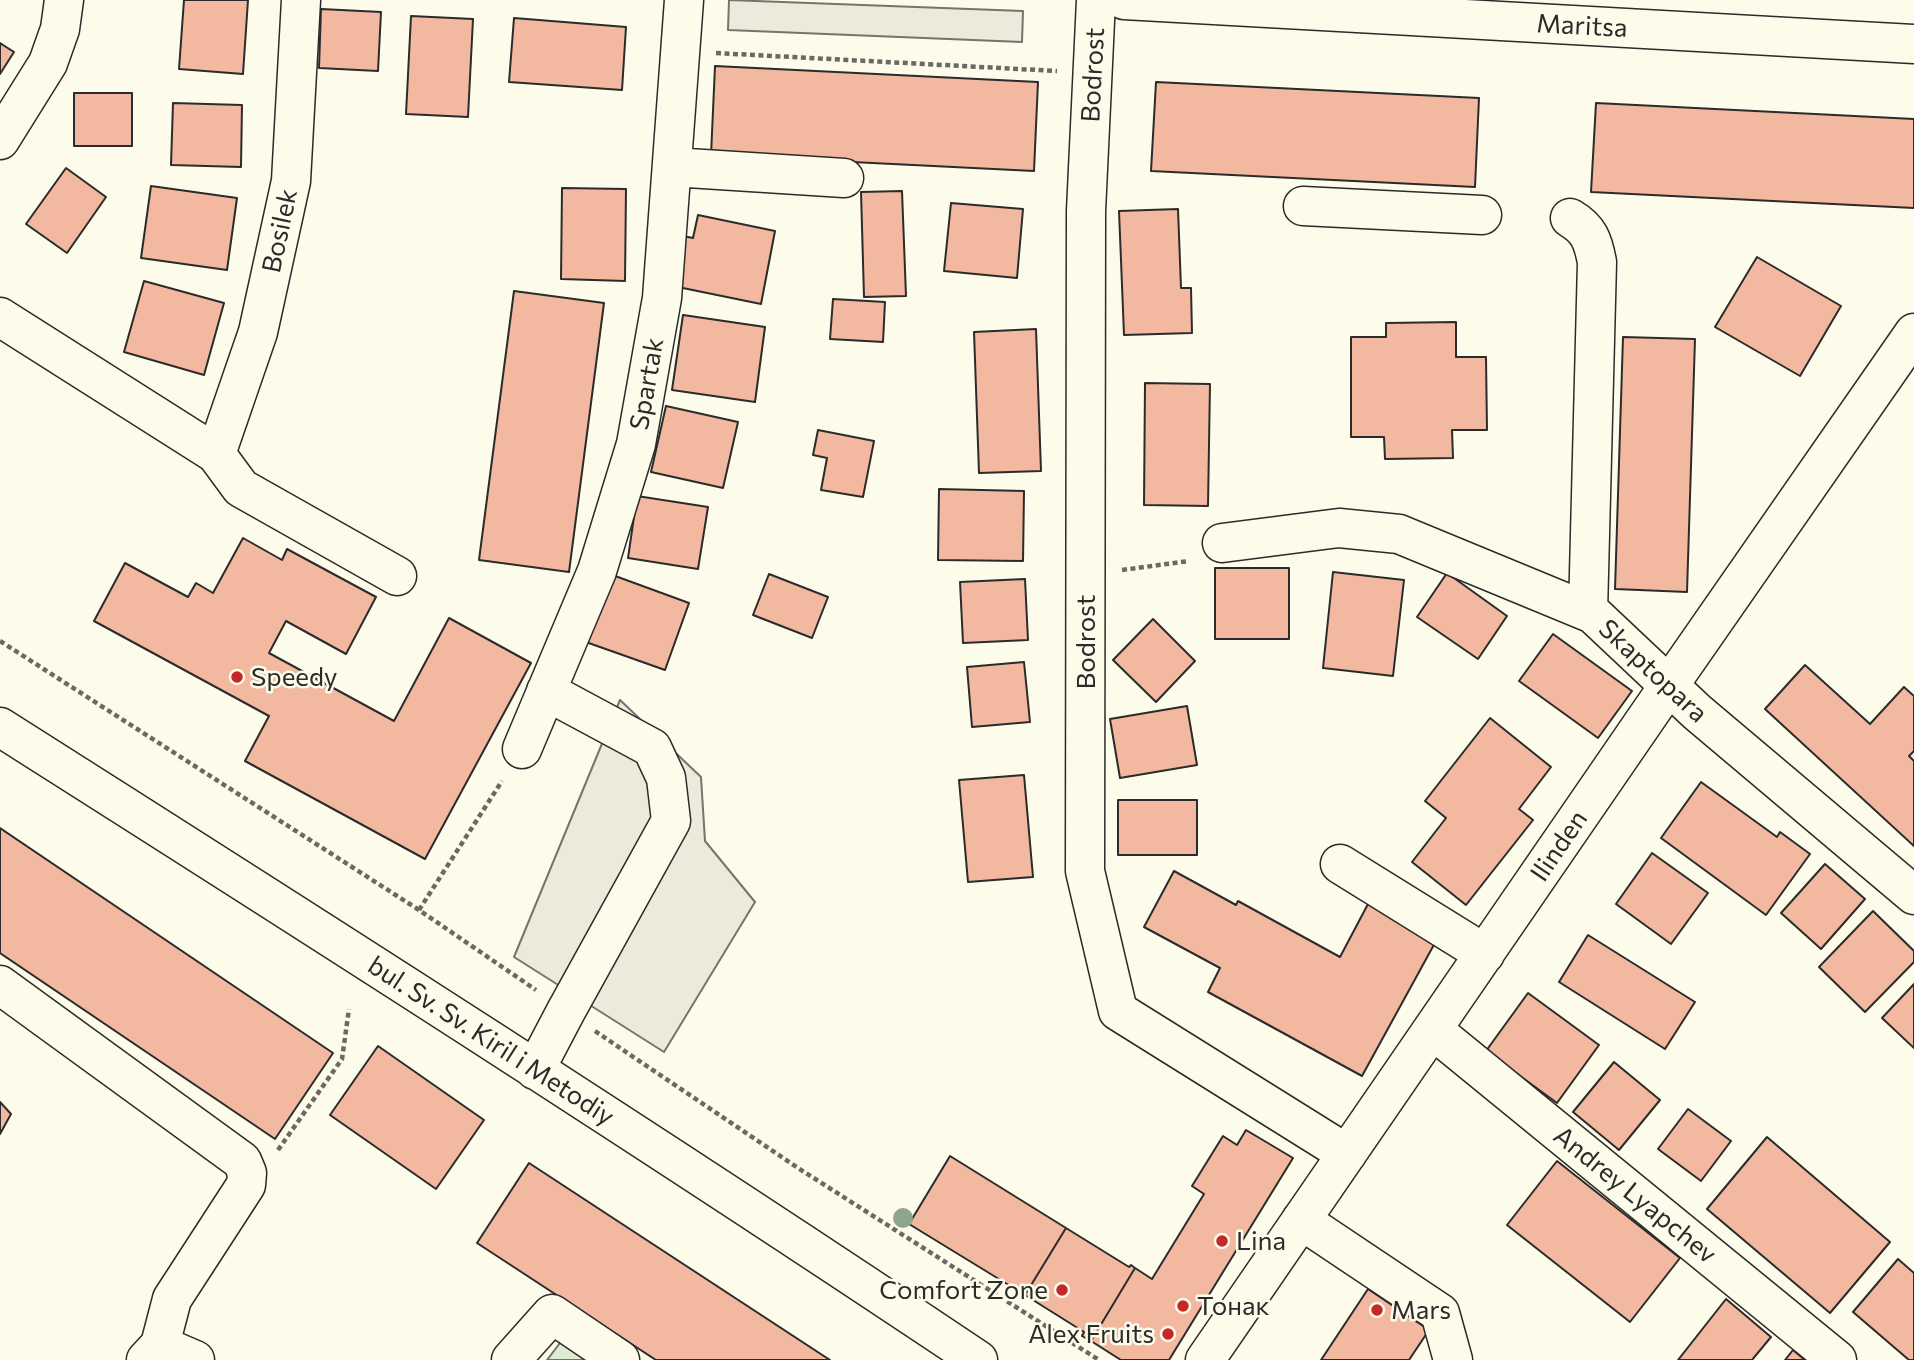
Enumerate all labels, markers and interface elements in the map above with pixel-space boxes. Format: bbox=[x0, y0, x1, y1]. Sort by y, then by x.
street label: Maritsa bbox=[1536, 8, 1628, 44]
street label: Bodrost bbox=[1075, 27, 1111, 123]
street label: Bosilek bbox=[256, 186, 304, 276]
street label: Spartak bbox=[624, 336, 670, 432]
street label: Bodrost bbox=[1070, 595, 1102, 689]
street label: Skaptopara bbox=[1592, 613, 1714, 729]
place label: Speedy bbox=[251, 661, 338, 693]
marker: Speedy bbox=[229, 669, 245, 685]
street label: Ilinden bbox=[1524, 804, 1594, 888]
street label: bul. Sv. Sv. Kiril i Metodiy bbox=[362, 950, 620, 1132]
street label: Andrey Lyapchev bbox=[1547, 1120, 1723, 1270]
place label: Lina bbox=[1236, 1225, 1286, 1257]
marker: Lina bbox=[1214, 1233, 1230, 1249]
place label: Comfort Zone bbox=[879, 1274, 1048, 1306]
marker: Comfort Zone bbox=[1054, 1282, 1070, 1298]
place label: Тонак bbox=[1197, 1290, 1269, 1322]
place label: Mars bbox=[1391, 1294, 1451, 1326]
marker: Тонак bbox=[1175, 1298, 1191, 1314]
marker: Mars bbox=[1369, 1302, 1385, 1318]
place label: Alex Fruits bbox=[1028, 1318, 1154, 1350]
marker: Alex Fruits bbox=[1160, 1326, 1176, 1342]

